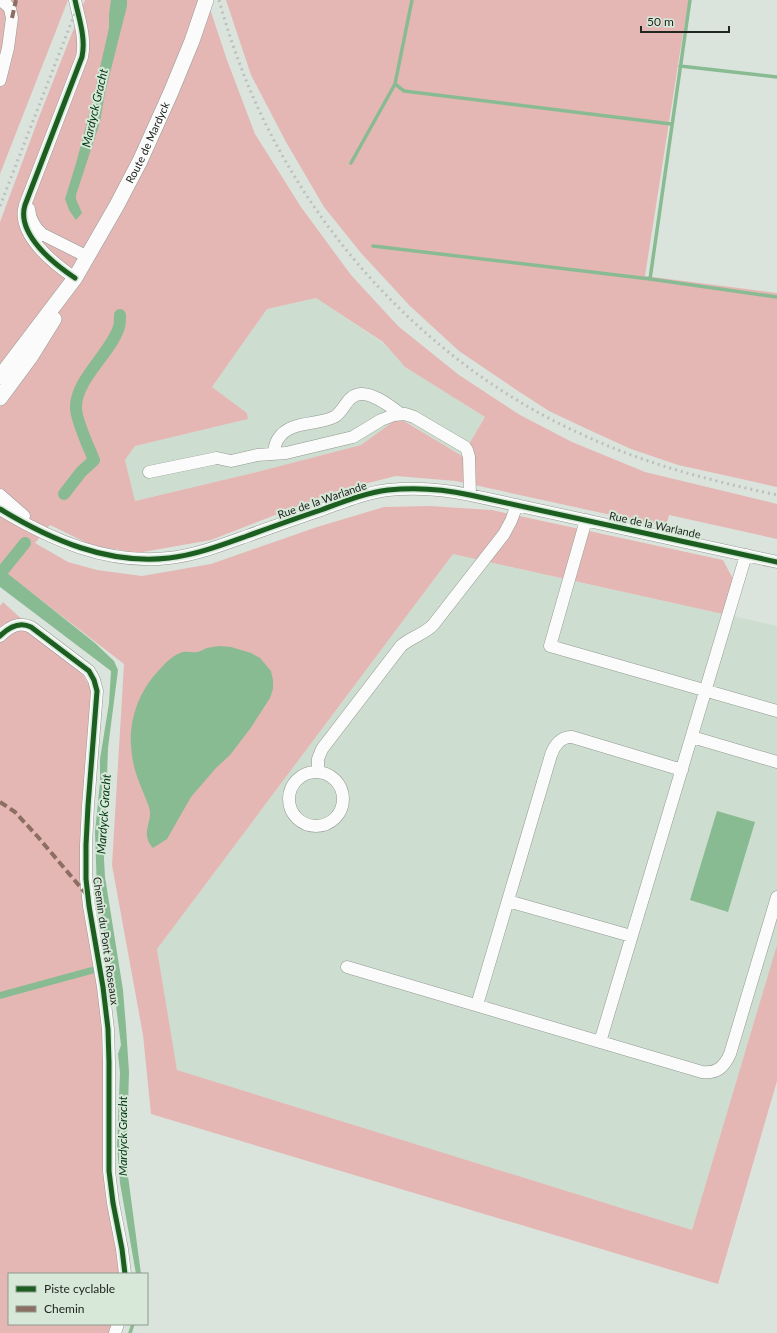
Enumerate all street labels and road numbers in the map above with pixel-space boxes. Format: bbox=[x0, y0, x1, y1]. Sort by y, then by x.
street label: Route de Mardyck bbox=[123, 99, 172, 185]
street label: Rue de la Warlande bbox=[276, 478, 368, 521]
street label: Rue de la Warlande bbox=[608, 508, 702, 541]
street label: Chemin du Pont à Roseaux bbox=[91, 876, 122, 1006]

